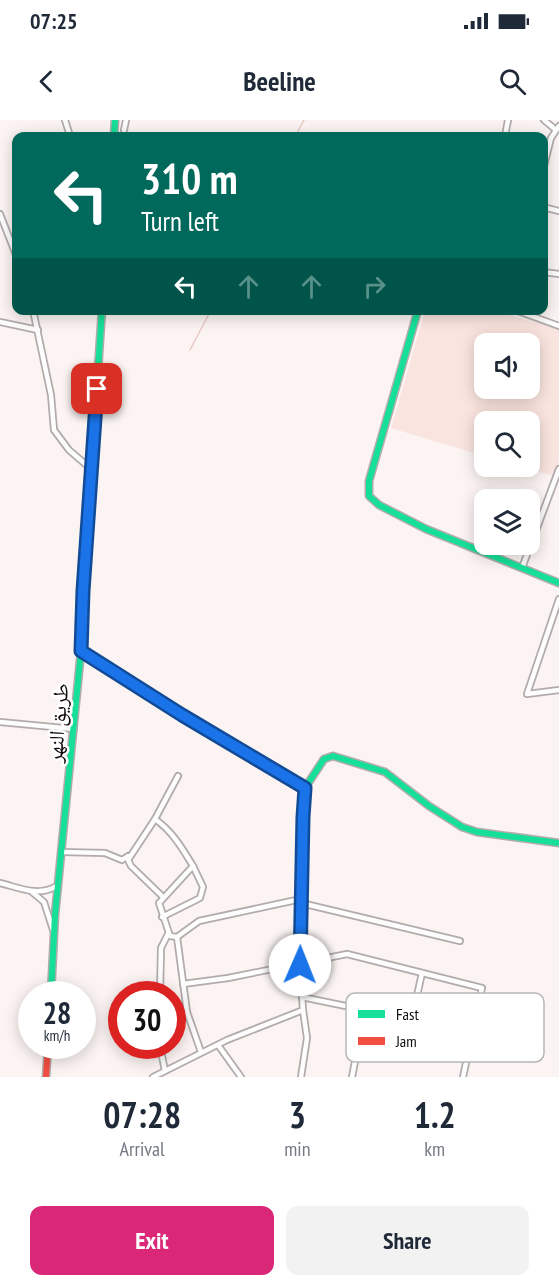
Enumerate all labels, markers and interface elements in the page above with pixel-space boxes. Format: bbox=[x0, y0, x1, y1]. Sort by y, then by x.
text: 07:25 bbox=[30, 7, 78, 35]
text: Beeline bbox=[243, 64, 316, 98]
icon: back bbox=[30, 65, 63, 98]
icon: search bbox=[496, 65, 529, 98]
text: 310 m bbox=[141, 151, 238, 206]
icon: left bbox=[42, 156, 120, 234]
text: Turn left bbox=[141, 204, 219, 238]
icon: left bbox=[169, 270, 202, 303]
icon: ahead bbox=[232, 270, 265, 303]
icon: ahead bbox=[295, 270, 328, 303]
icon: right bbox=[358, 270, 391, 303]
map controls bbox=[474, 333, 540, 555]
button: sound bbox=[474, 333, 540, 399]
pin bbox=[71, 363, 122, 414]
icon: arrive bbox=[80, 372, 113, 405]
button: search bbox=[474, 411, 540, 477]
button: layers bbox=[474, 489, 540, 555]
street label: طريق النهر bbox=[40, 682, 74, 765]
position arrow bbox=[268, 933, 332, 997]
speed limit sign: 30 bbox=[108, 981, 186, 1059]
text: 28 bbox=[43, 993, 71, 1032]
legend bbox=[346, 993, 544, 1062]
text: Fast bbox=[396, 1004, 419, 1024]
text: km/h bbox=[44, 1026, 70, 1045]
text: Jam bbox=[395, 1031, 417, 1051]
text: 07:28 bbox=[103, 1091, 181, 1138]
text: 3 bbox=[289, 1091, 306, 1138]
text: 1.2 bbox=[414, 1091, 456, 1138]
text: Arrival bbox=[120, 1136, 165, 1162]
text: min bbox=[284, 1136, 310, 1162]
text: km bbox=[424, 1136, 445, 1162]
button: Exit bbox=[30, 1206, 274, 1275]
button: Share bbox=[286, 1206, 529, 1275]

